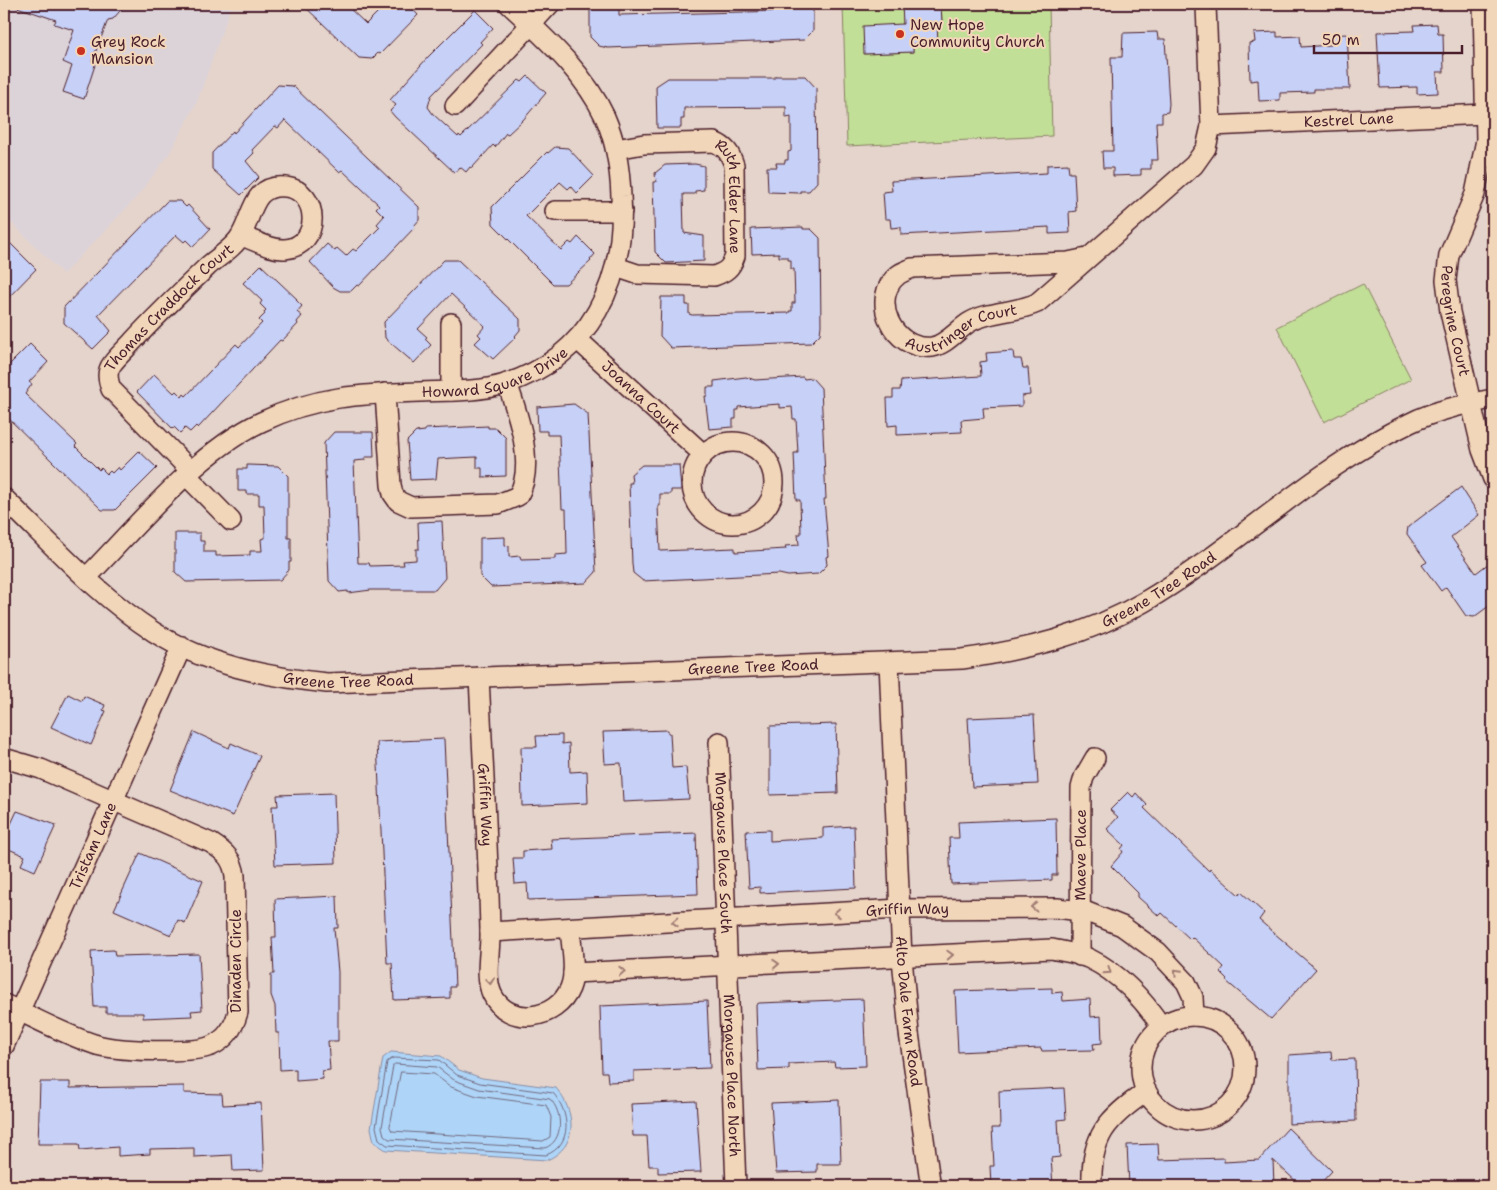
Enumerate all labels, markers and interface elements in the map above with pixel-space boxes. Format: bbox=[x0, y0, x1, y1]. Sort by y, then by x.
place label: New Hope Community Church bbox=[910, 15, 1045, 52]
scale bar bbox=[1314, 22, 1462, 54]
marker: New Hope Community Church bbox=[894, 28, 906, 40]
text: 50 m bbox=[1322, 30, 1360, 50]
place label: Grey Rock Mansion bbox=[91, 32, 166, 69]
marker: Grey Rock Mansion bbox=[75, 45, 87, 57]
street label: Kestrel Lane bbox=[1303, 108, 1394, 132]
street label: Ruth Elder Lane bbox=[711, 134, 745, 254]
street label: Thomas Craddock Court bbox=[100, 239, 238, 375]
street label: Peregrine Court bbox=[1436, 264, 1474, 378]
street label: Austringer Court bbox=[902, 300, 1019, 357]
street label: Howard Square Drive bbox=[421, 342, 572, 402]
street label: Joanna Court bbox=[597, 356, 684, 438]
street label: Greene Tree Road bbox=[1099, 547, 1221, 632]
street label: Greene Tree Road bbox=[687, 654, 819, 679]
street label: Greene Tree Road bbox=[282, 668, 415, 693]
street label: Griffin Way bbox=[473, 763, 497, 847]
street label: Morgause Place South bbox=[710, 771, 736, 934]
street label: Tristam Lane bbox=[65, 799, 121, 893]
street label: Maeve Place bbox=[1070, 809, 1091, 901]
street label: Griffin Way bbox=[865, 899, 949, 921]
one-way arrow bbox=[1030, 902, 1038, 913]
one-way arrow bbox=[833, 907, 841, 918]
street label: Dinaden Circle bbox=[226, 909, 246, 1013]
one-way arrow bbox=[670, 917, 678, 928]
street label: Alto Dale Farm Road bbox=[891, 936, 927, 1089]
one-way arrow bbox=[947, 950, 955, 960]
one-way arrow bbox=[772, 958, 780, 969]
one-way arrow bbox=[618, 965, 626, 976]
one-way arrow bbox=[1102, 965, 1112, 974]
one-way arrow bbox=[1174, 969, 1183, 978]
one-way arrow bbox=[484, 977, 495, 985]
street label: Morgause Place North bbox=[719, 994, 745, 1158]

